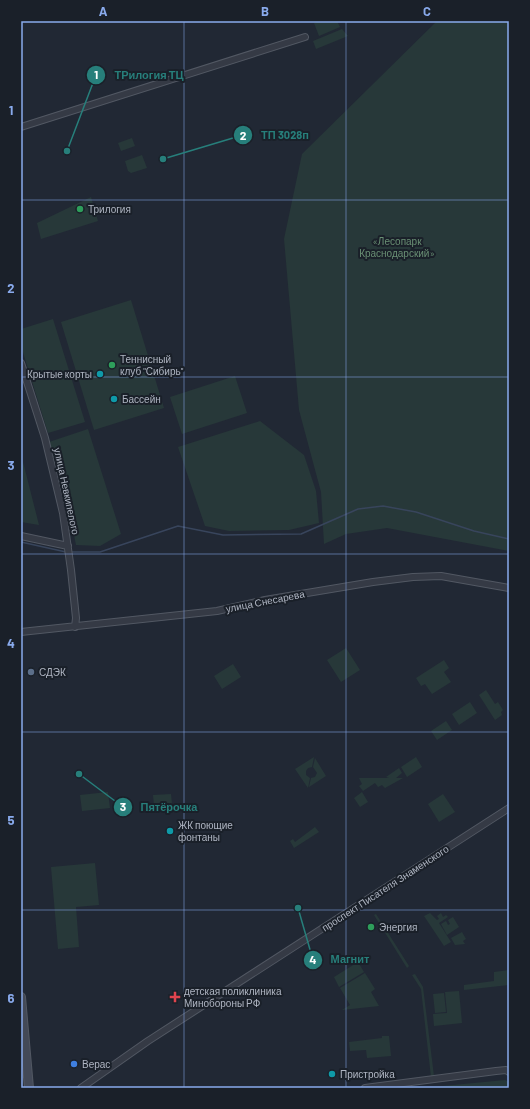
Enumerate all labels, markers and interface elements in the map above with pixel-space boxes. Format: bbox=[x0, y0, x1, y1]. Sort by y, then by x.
text: A bbox=[99, 3, 108, 19]
text: B bbox=[261, 3, 269, 19]
text: C bbox=[423, 3, 431, 19]
callout: ТРилогия ТЦ bbox=[86, 63, 191, 86]
text: 1 bbox=[94, 67, 98, 81]
text: ТРилогия ТЦ bbox=[114, 68, 184, 81]
text: 1 bbox=[9, 102, 13, 118]
callout: ТП 3028п bbox=[233, 124, 317, 147]
text: 2 bbox=[240, 128, 247, 142]
text: ТП 3028п bbox=[261, 128, 309, 141]
place label: Трилогия bbox=[88, 203, 131, 215]
marker: Трилогия bbox=[75, 204, 85, 214]
park label: «Лесопарк Краснодарский» bbox=[359, 235, 435, 259]
text: 2 bbox=[7, 280, 15, 296]
place label: Теннисный клуб "Сибирь" bbox=[120, 353, 184, 377]
marker: Теннисный клуб "Сибирь" bbox=[107, 360, 117, 370]
place label: Крытые корты bbox=[27, 368, 92, 380]
marker: Крытые корты bbox=[95, 369, 105, 379]
place label: Бассейн bbox=[122, 393, 161, 405]
marker: Бассейн bbox=[109, 394, 119, 404]
street label: улица Невкипелого bbox=[52, 446, 82, 536]
text: 3 bbox=[7, 457, 15, 473]
street label: улица Снесарева bbox=[224, 587, 306, 615]
text: 4 bbox=[7, 635, 15, 651]
place label: СДЭК bbox=[39, 666, 66, 678]
marker: СДЭК bbox=[26, 667, 36, 677]
callout: Пятёрочка bbox=[113, 795, 206, 818]
text: 3 bbox=[120, 799, 126, 813]
text: Пятёрочка bbox=[140, 800, 198, 813]
text: 5 bbox=[7, 812, 15, 828]
place label: ЖК поющие фонтаны bbox=[178, 819, 233, 843]
marker: ЖК поющие фонтаны bbox=[165, 826, 175, 836]
street label: проспект Писателя Знаменского bbox=[319, 842, 451, 934]
place label: Энергия bbox=[379, 921, 417, 933]
marker: Энергия bbox=[366, 922, 376, 932]
callout: Магнит bbox=[303, 948, 378, 971]
text: 4 bbox=[309, 952, 317, 966]
text: Магнит bbox=[331, 952, 370, 965]
place label: детская поликлиника Минобороны РФ bbox=[184, 985, 282, 1009]
text: 6 bbox=[8, 990, 15, 1006]
marker: детская поликлиника Минобороны РФ bbox=[169, 991, 181, 1003]
place label: Верас bbox=[82, 1058, 110, 1070]
marker: Верас bbox=[69, 1059, 79, 1069]
place label: Пристройка bbox=[340, 1068, 395, 1080]
marker: Пристройка bbox=[327, 1069, 337, 1079]

